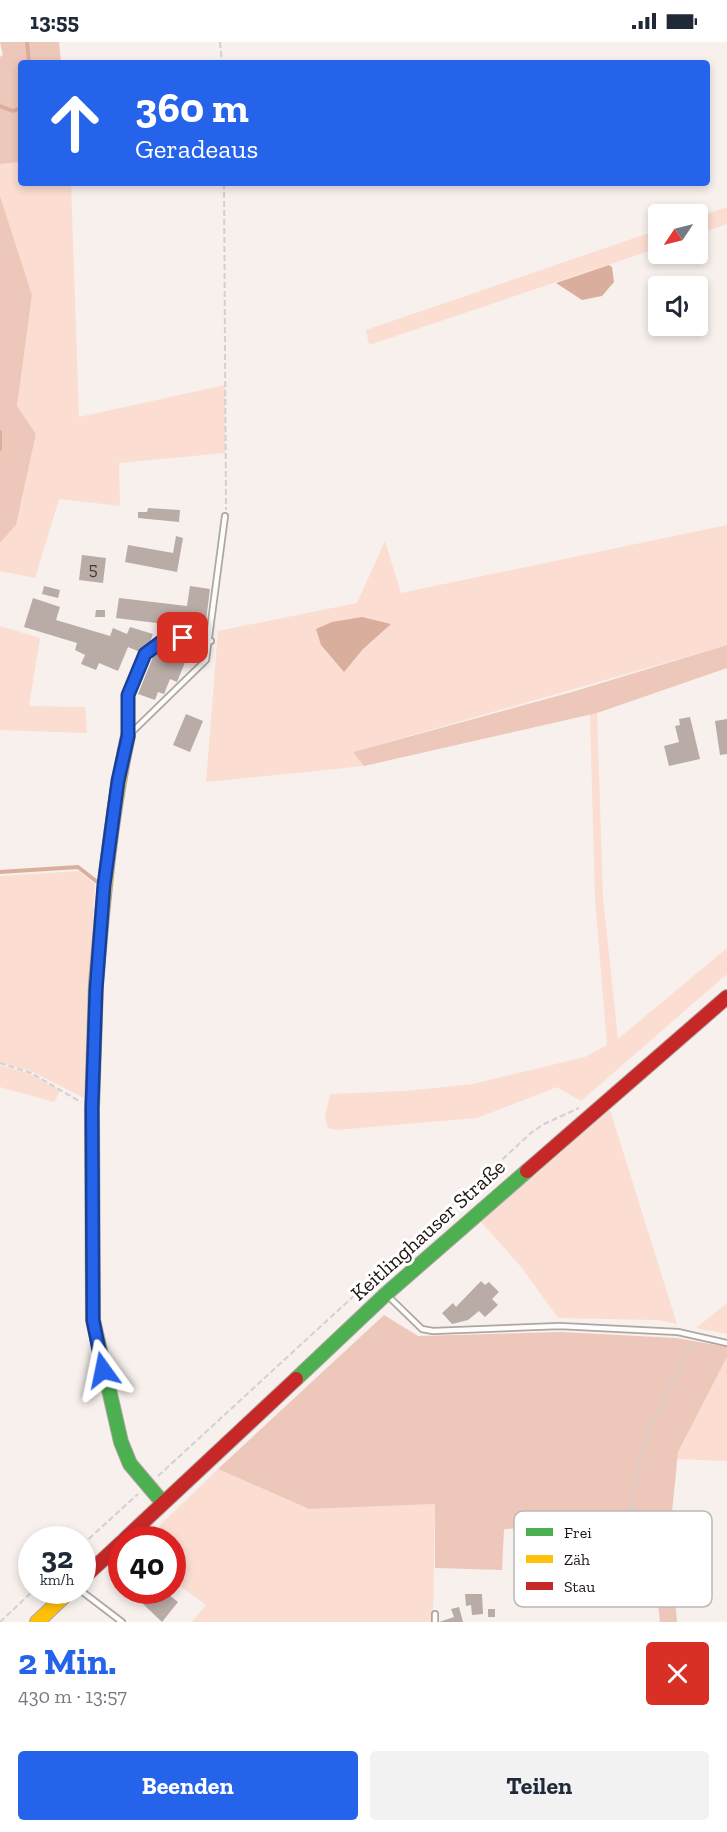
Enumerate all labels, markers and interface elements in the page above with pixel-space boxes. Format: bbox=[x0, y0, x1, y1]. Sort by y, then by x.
text: 13:55 bbox=[30, 8, 79, 35]
text: 360 m bbox=[135, 82, 249, 133]
icon: ahead bbox=[36, 84, 114, 162]
text: Geradeaus bbox=[135, 133, 258, 165]
north arrow bbox=[648, 204, 708, 264]
map controls bbox=[648, 204, 708, 336]
button: sound bbox=[648, 276, 708, 336]
house number: 5 bbox=[88, 558, 98, 580]
pin bbox=[157, 612, 208, 663]
icon: arrive bbox=[166, 621, 199, 654]
street label: Keitlinghauser Straße bbox=[345, 1154, 510, 1306]
position arrow bbox=[71, 1338, 135, 1402]
legend bbox=[514, 1511, 712, 1607]
text: Frei bbox=[564, 1523, 592, 1542]
speed limit sign: 40 bbox=[108, 1526, 186, 1604]
text: 32 bbox=[41, 1540, 73, 1576]
text: Zäh bbox=[564, 1550, 590, 1569]
text: km/h bbox=[40, 1571, 74, 1589]
text: Stau bbox=[564, 1577, 595, 1596]
text: 2 Min. bbox=[18, 1640, 117, 1683]
button: close bbox=[646, 1642, 709, 1705]
text: 430 m · 13:57 bbox=[18, 1684, 127, 1708]
button: Beenden bbox=[18, 1751, 358, 1820]
button: Teilen bbox=[370, 1751, 709, 1820]

